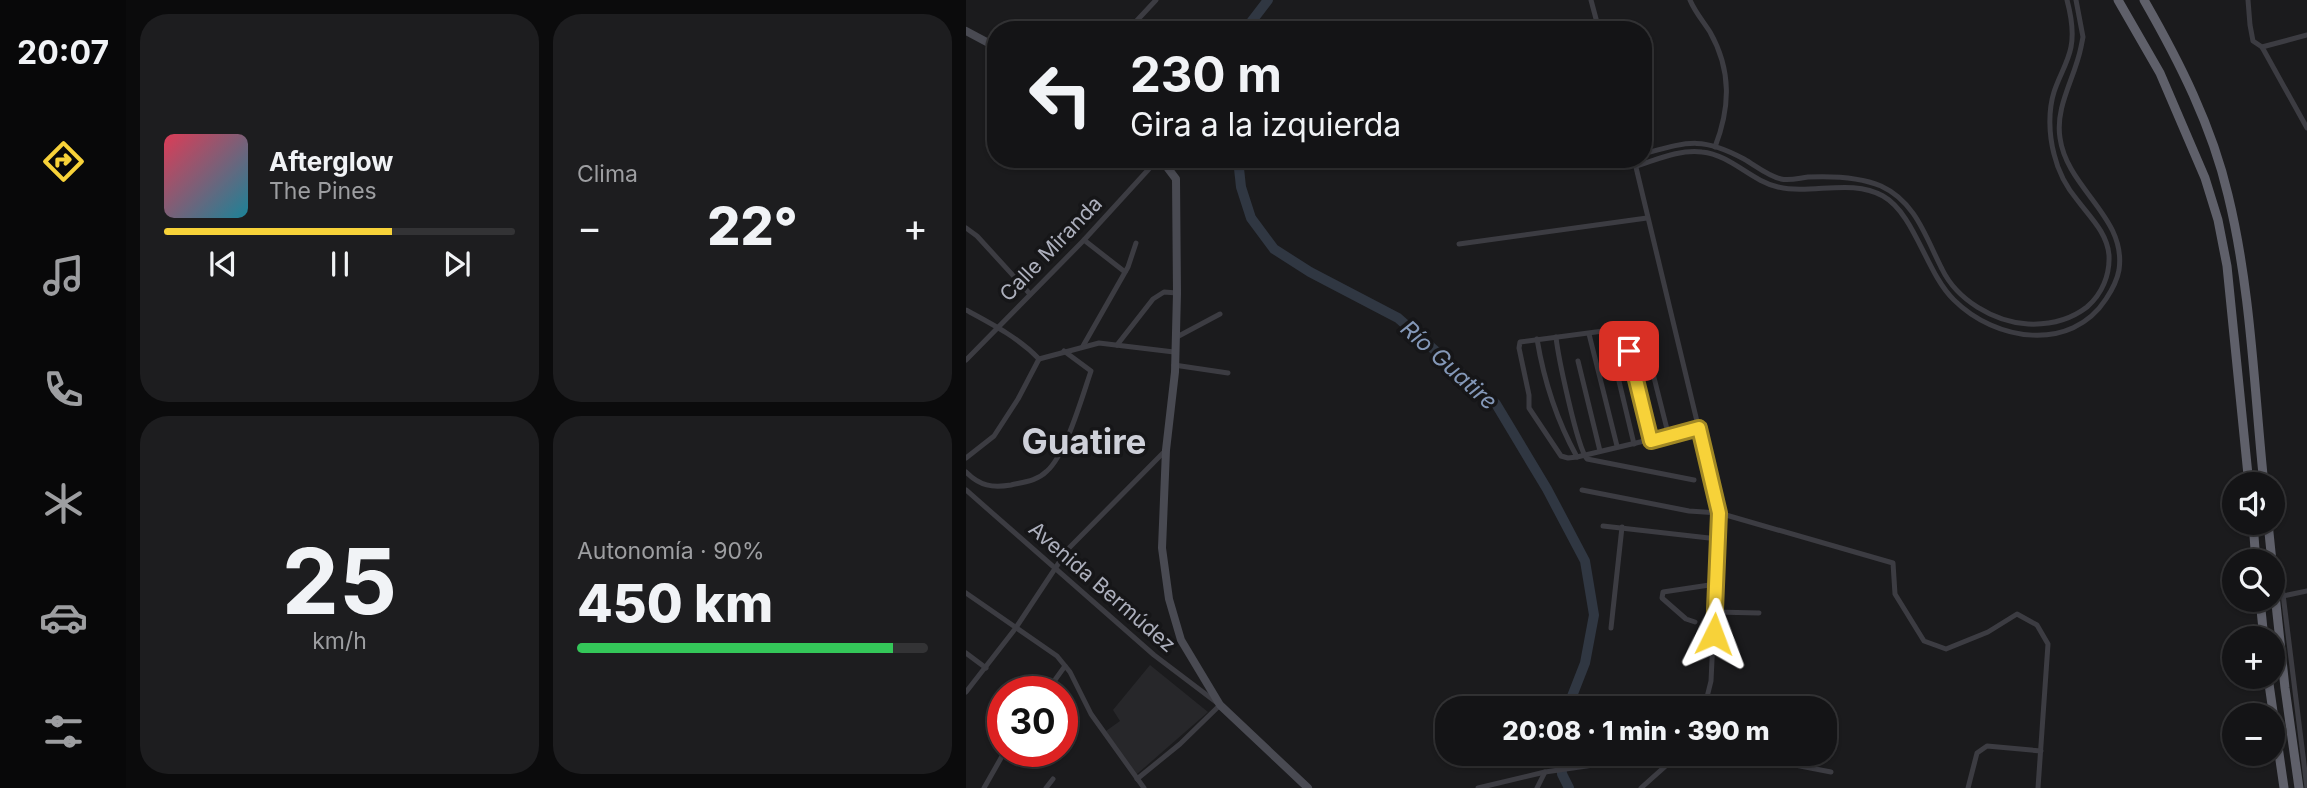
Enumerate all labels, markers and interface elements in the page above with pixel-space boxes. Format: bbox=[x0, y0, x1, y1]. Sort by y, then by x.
text: 20:07 bbox=[17, 33, 109, 72]
text: 230 m bbox=[1130, 45, 1282, 104]
icon: left bbox=[1015, 49, 1106, 140]
text: Gira a la izquierda bbox=[1130, 105, 1401, 144]
icon: directions bbox=[39, 137, 88, 186]
text: Afterglow bbox=[269, 146, 393, 177]
text: Clima bbox=[577, 160, 638, 188]
text: The Pines bbox=[269, 177, 377, 205]
street label: Calle Miranda bbox=[994, 191, 1107, 306]
text: 22° bbox=[707, 195, 798, 258]
text: − bbox=[577, 204, 602, 250]
text: + bbox=[903, 204, 928, 250]
icon: previous bbox=[204, 245, 242, 283]
icon: pause bbox=[321, 245, 359, 283]
icon: next bbox=[438, 245, 476, 283]
icon: music bbox=[39, 251, 88, 300]
water label: Río Guatire bbox=[1395, 314, 1503, 416]
pin bbox=[1599, 321, 1659, 381]
icon: arrive bbox=[1610, 332, 1648, 370]
icon: phone bbox=[39, 365, 88, 414]
district label: Guatire bbox=[1022, 420, 1146, 462]
map controls bbox=[2222, 472, 2285, 766]
button: sound bbox=[2222, 472, 2285, 535]
icon: climate bbox=[39, 479, 88, 528]
street label: Avenida Bermúdez bbox=[1024, 516, 1181, 657]
text: 25 bbox=[282, 526, 397, 636]
text: Autonomía · 90% bbox=[577, 537, 765, 565]
button: search bbox=[2222, 549, 2285, 612]
text: 450 km bbox=[577, 572, 773, 635]
icon: car bbox=[39, 593, 88, 642]
position arrow bbox=[1677, 597, 1751, 671]
button: + bbox=[2222, 626, 2285, 689]
text: km/h bbox=[312, 627, 367, 655]
speed limit sign: 30 bbox=[987, 676, 1078, 767]
button: − bbox=[2222, 703, 2285, 766]
icon: filters bbox=[39, 707, 88, 756]
text: 20:08 · 1 min · 390 m bbox=[1502, 715, 1770, 746]

